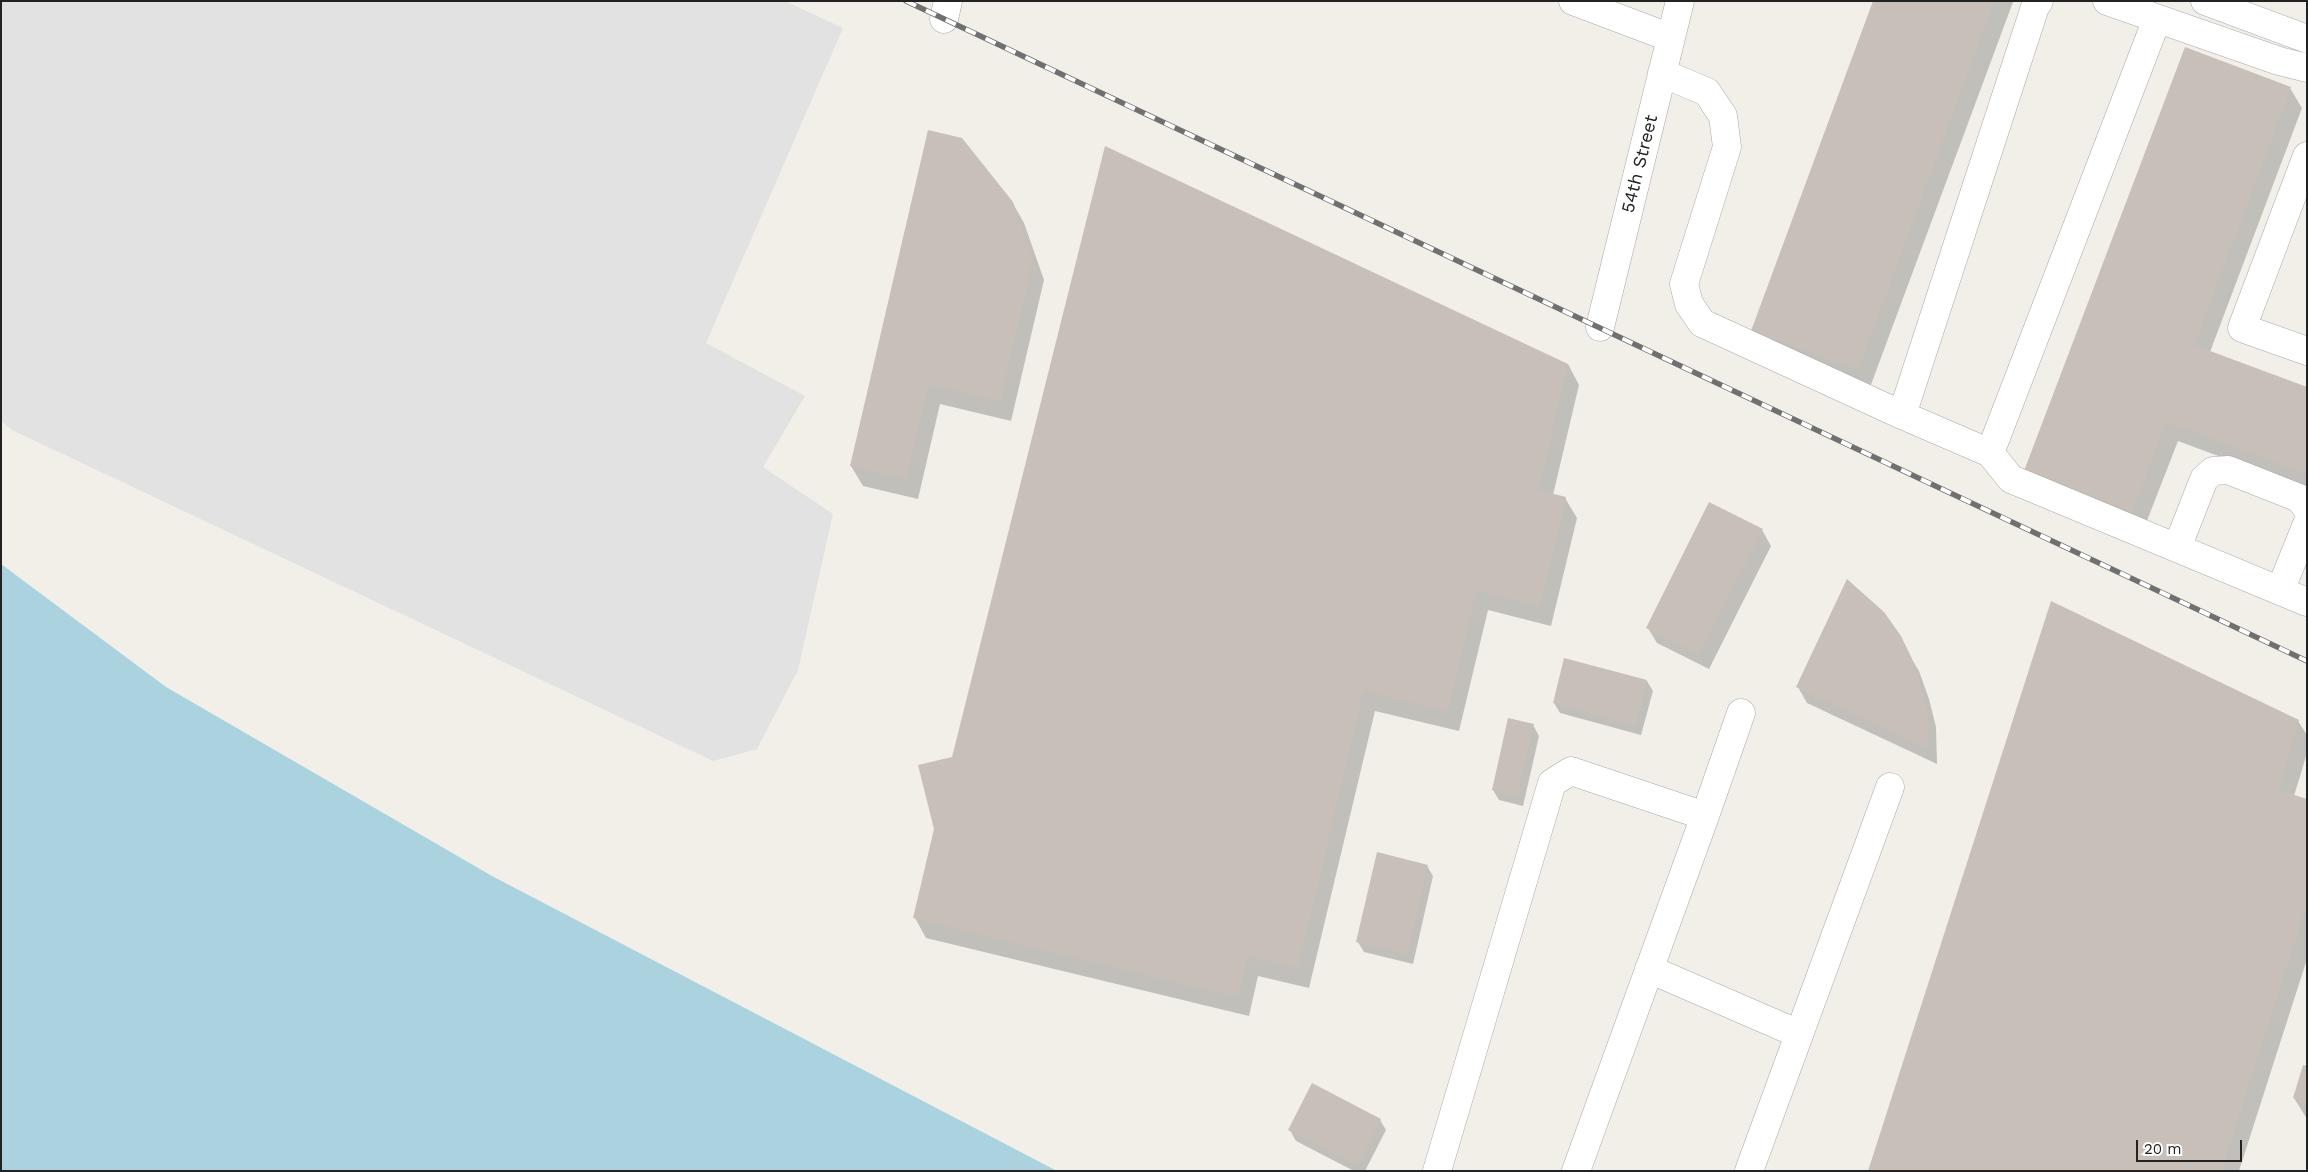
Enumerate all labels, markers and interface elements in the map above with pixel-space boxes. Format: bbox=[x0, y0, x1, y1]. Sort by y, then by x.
street label: 54th Street bbox=[1617, 113, 1663, 215]
scale bar bbox=[2138, 1130, 2244, 1162]
text: 20 m bbox=[2144, 1140, 2182, 1158]

